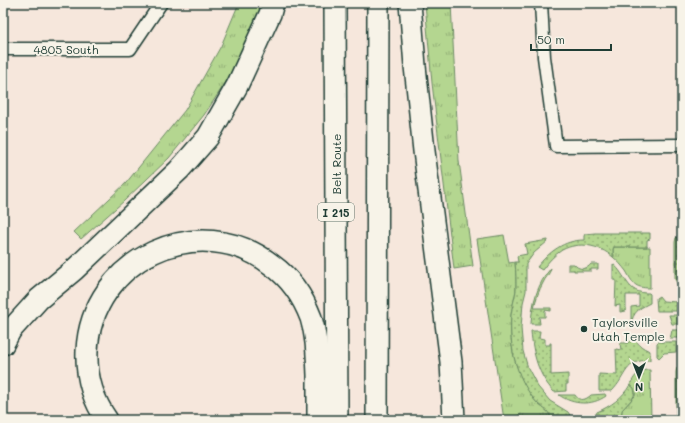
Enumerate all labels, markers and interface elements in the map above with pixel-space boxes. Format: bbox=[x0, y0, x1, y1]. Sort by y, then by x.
scale bar bbox=[531, 26, 611, 52]
text: 50 m bbox=[537, 31, 565, 47]
street label: 4805 South bbox=[33, 41, 99, 57]
street label: Belt Route bbox=[328, 133, 344, 195]
road number: I 215 bbox=[318, 203, 354, 221]
place label: Taylorsville Utah Temple bbox=[592, 314, 665, 344]
marker: Taylorsville Utah Temple bbox=[579, 324, 589, 334]
north arrow bbox=[619, 357, 659, 397]
text: N bbox=[635, 380, 643, 395]

